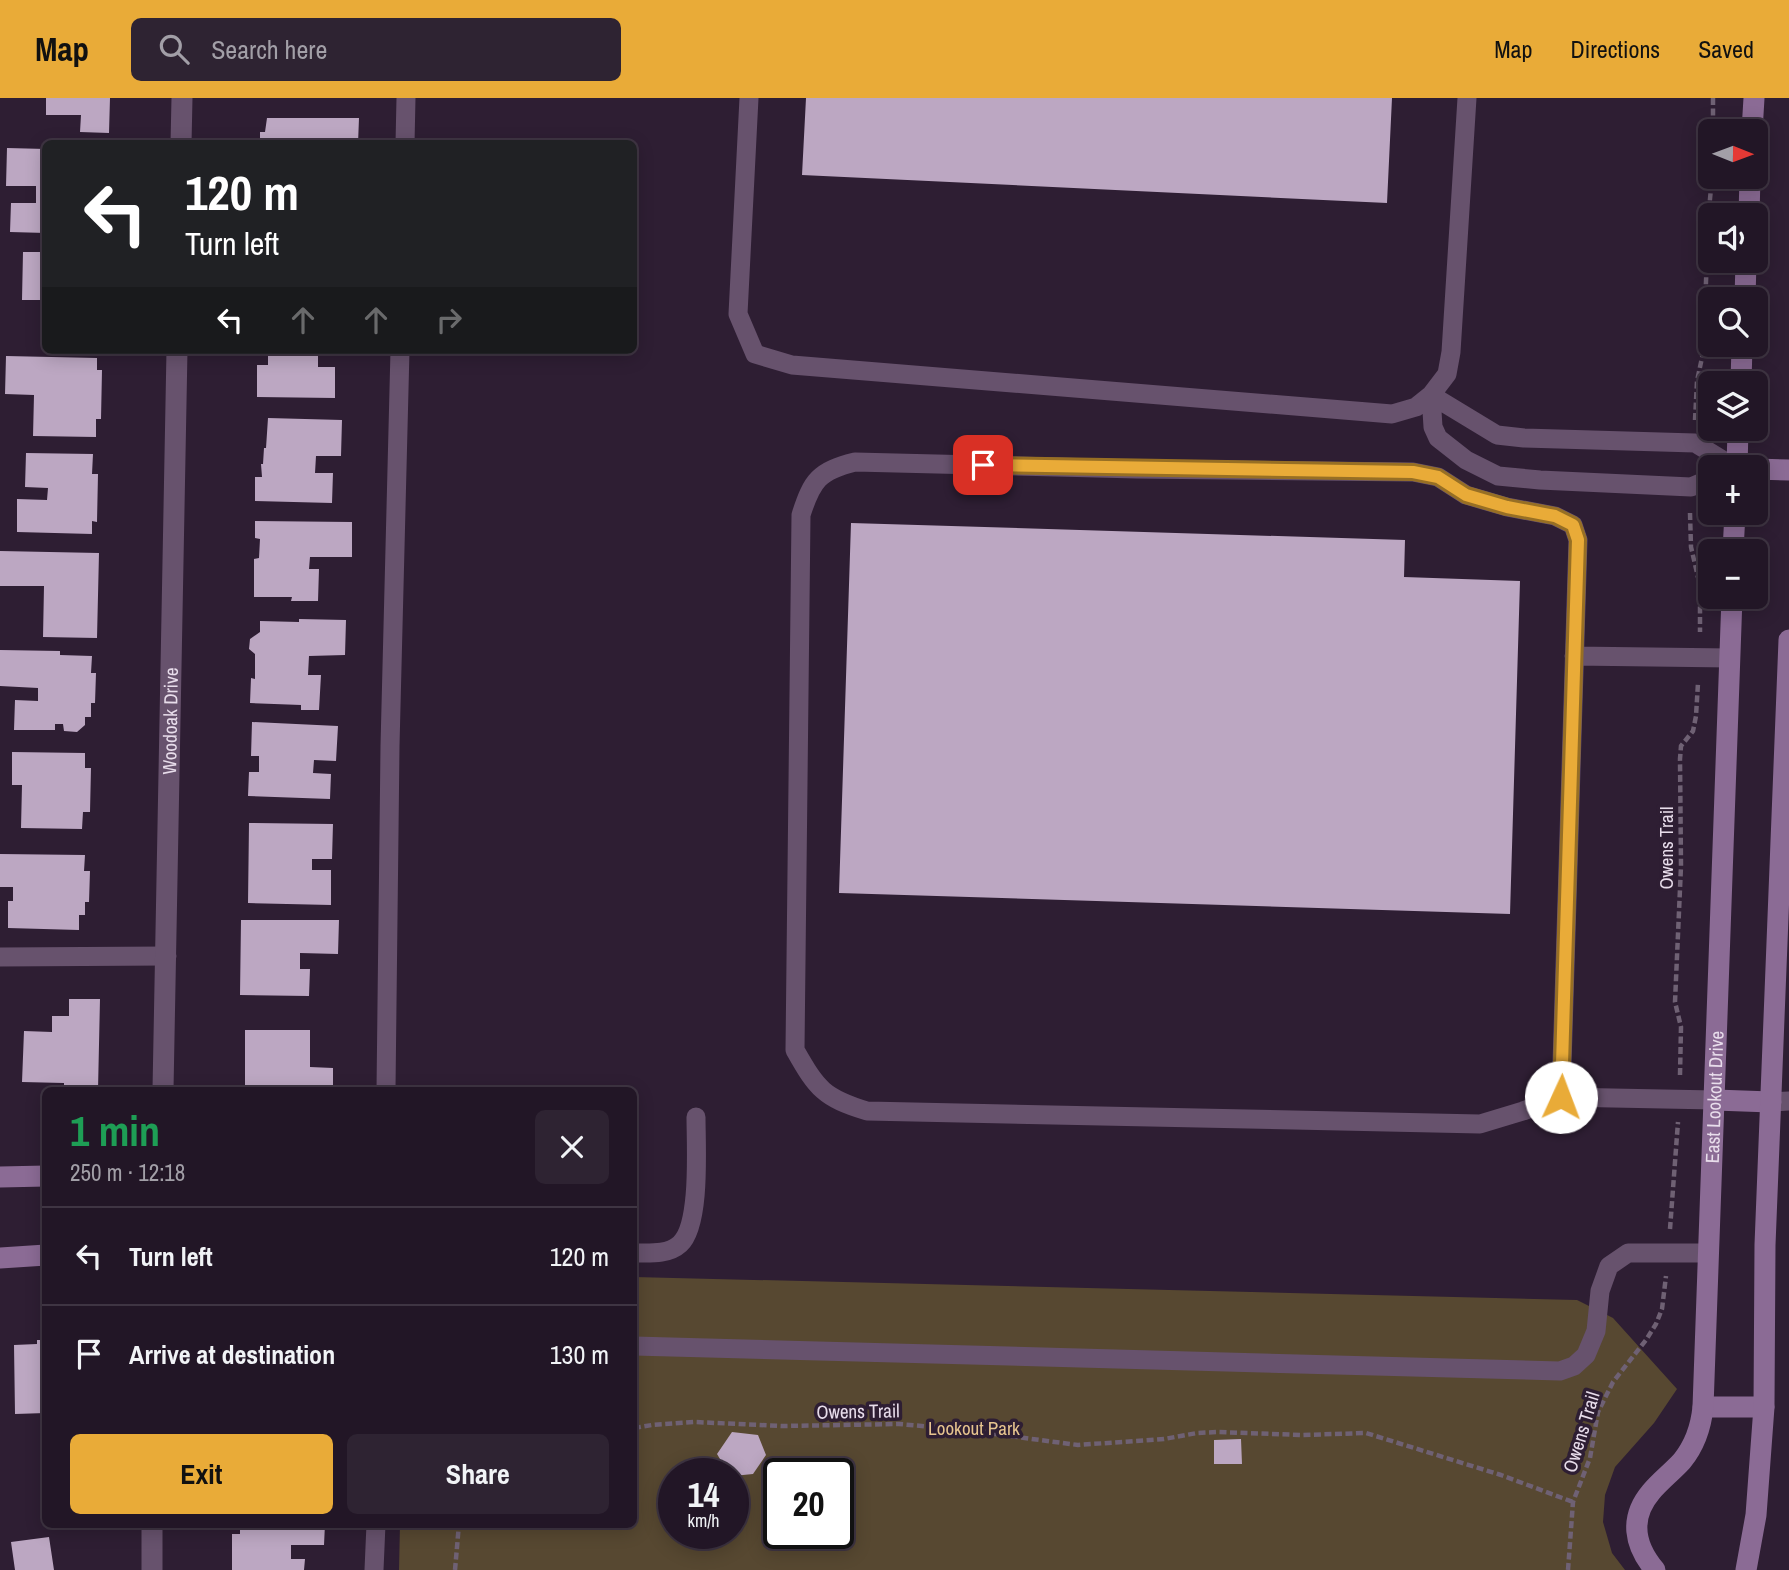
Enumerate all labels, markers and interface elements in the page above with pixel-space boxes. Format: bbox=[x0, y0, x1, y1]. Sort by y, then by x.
search box bbox=[131, 18, 621, 81]
text: Map bbox=[35, 27, 89, 71]
icon: search bbox=[155, 30, 193, 68]
text: Search here bbox=[211, 32, 327, 67]
text: Map bbox=[1494, 33, 1532, 65]
text: Directions bbox=[1570, 33, 1660, 65]
text: Saved bbox=[1698, 33, 1754, 65]
north arrow bbox=[1698, 119, 1768, 189]
map controls bbox=[1698, 119, 1768, 609]
text: 120 m bbox=[185, 159, 299, 225]
icon: left bbox=[70, 168, 161, 259]
button: sound bbox=[1698, 203, 1768, 273]
text: Turn left bbox=[185, 222, 279, 265]
button: search bbox=[1698, 287, 1768, 357]
icon: left bbox=[211, 301, 249, 339]
icon: ahead bbox=[284, 301, 322, 339]
icon: ahead bbox=[357, 301, 395, 339]
icon: right bbox=[430, 301, 468, 339]
button: layers bbox=[1698, 371, 1768, 441]
pin bbox=[953, 435, 1013, 495]
icon: arrive bbox=[964, 446, 1002, 484]
button: + bbox=[1698, 455, 1768, 525]
button: − bbox=[1698, 539, 1768, 609]
street label: Woodoak Drive bbox=[156, 667, 184, 775]
street label: Owens Trail bbox=[1653, 806, 1679, 890]
street label: East Lookout Drive bbox=[1699, 1030, 1729, 1164]
position arrow bbox=[1524, 1060, 1598, 1134]
text: 1 min bbox=[70, 1103, 160, 1159]
button: close bbox=[535, 1110, 609, 1184]
text: 250 m · 12:18 bbox=[70, 1157, 185, 1188]
icon: left bbox=[70, 1237, 108, 1275]
text: Turn left bbox=[129, 1239, 213, 1274]
text: 120 m bbox=[550, 1239, 609, 1274]
icon: arrive bbox=[70, 1335, 108, 1373]
text: Arrive at destination bbox=[129, 1337, 335, 1372]
text: 130 m bbox=[550, 1337, 609, 1372]
street label: Owens Trail bbox=[1556, 1388, 1606, 1476]
street label: Owens Trail bbox=[816, 1397, 900, 1425]
park label: Lookout Park bbox=[928, 1415, 1020, 1441]
button: Exit bbox=[70, 1434, 333, 1514]
button: Share bbox=[347, 1434, 609, 1514]
speed limit sign: 20 bbox=[763, 1458, 854, 1549]
text: 14 bbox=[688, 1471, 719, 1518]
text: km/h bbox=[688, 1508, 720, 1533]

